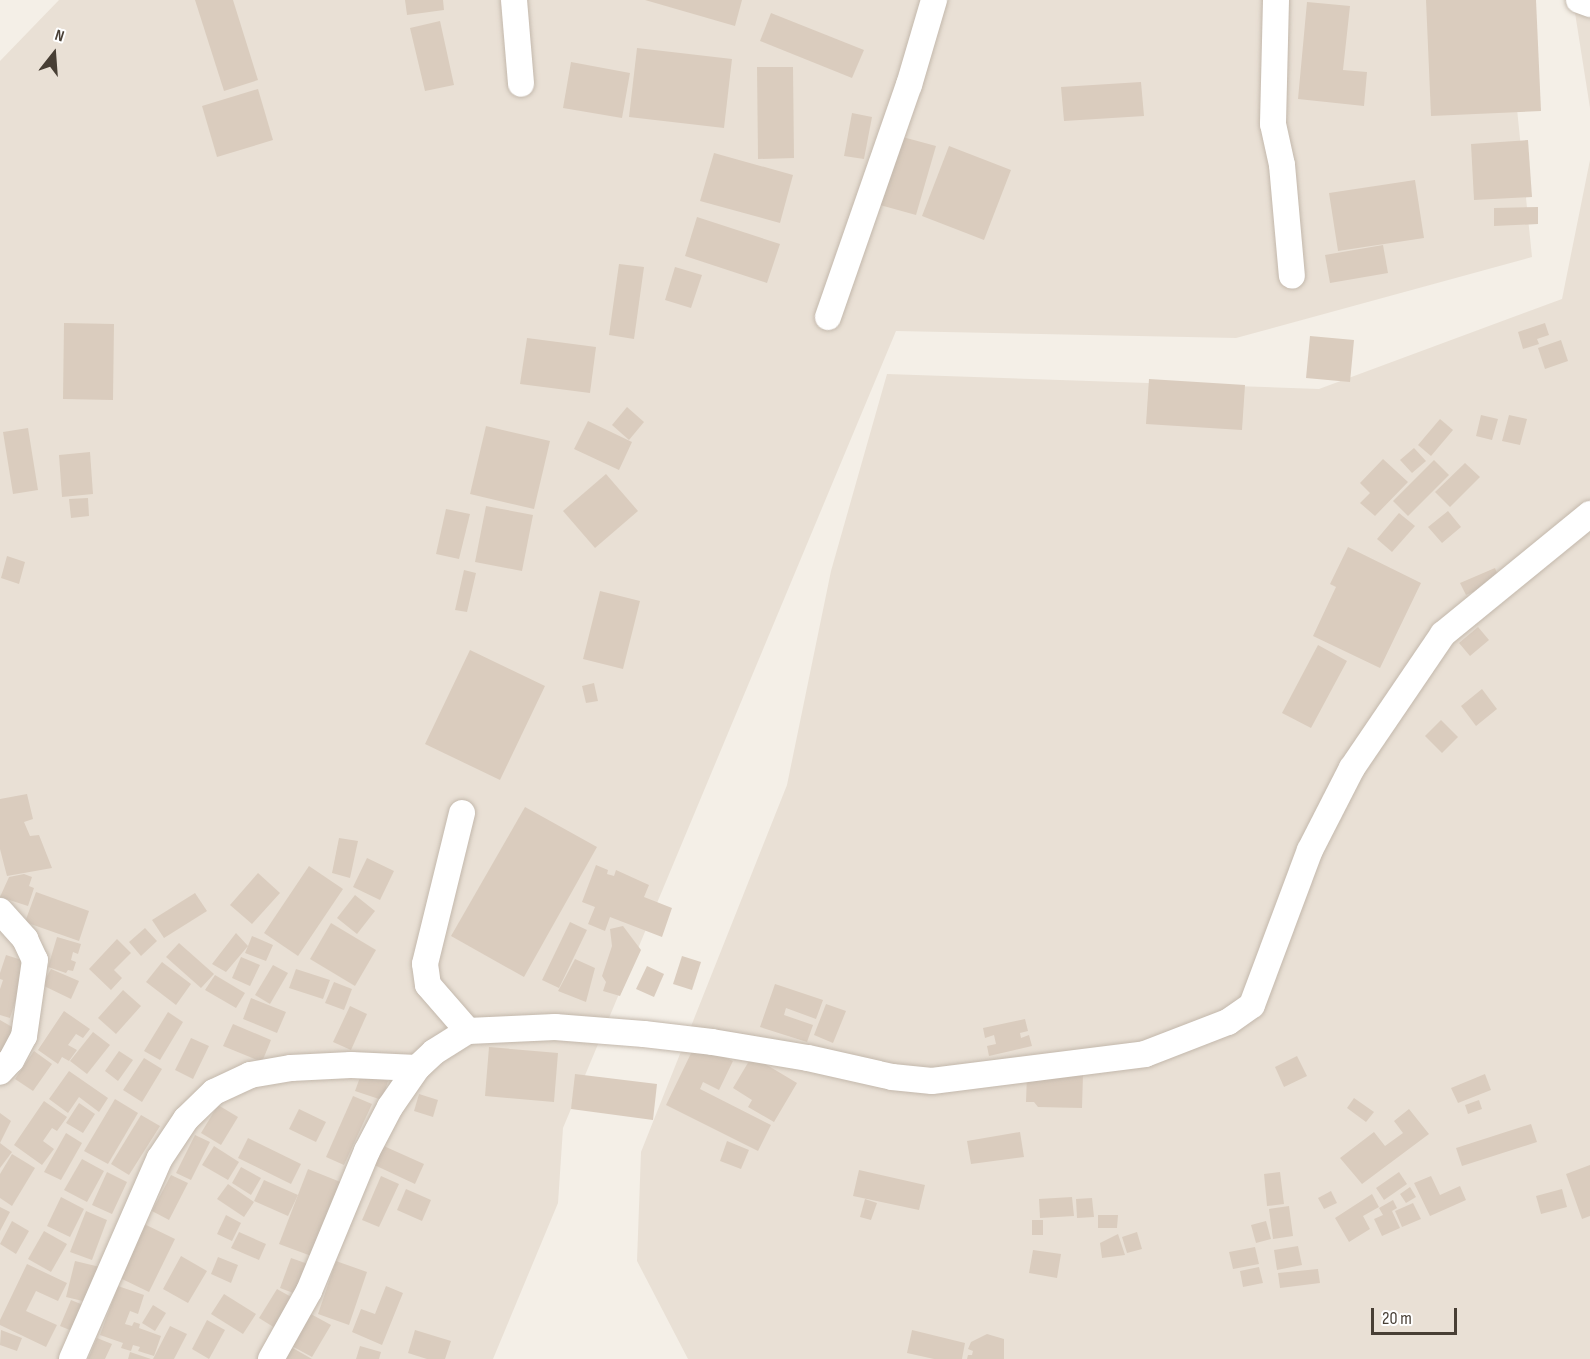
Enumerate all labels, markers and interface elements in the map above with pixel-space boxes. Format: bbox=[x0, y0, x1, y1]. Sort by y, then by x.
north arrow bbox=[24, 24, 84, 84]
text: N bbox=[53, 26, 66, 47]
scale bar bbox=[1374, 1296, 1460, 1334]
text: 20 m bbox=[1382, 1308, 1412, 1329]

